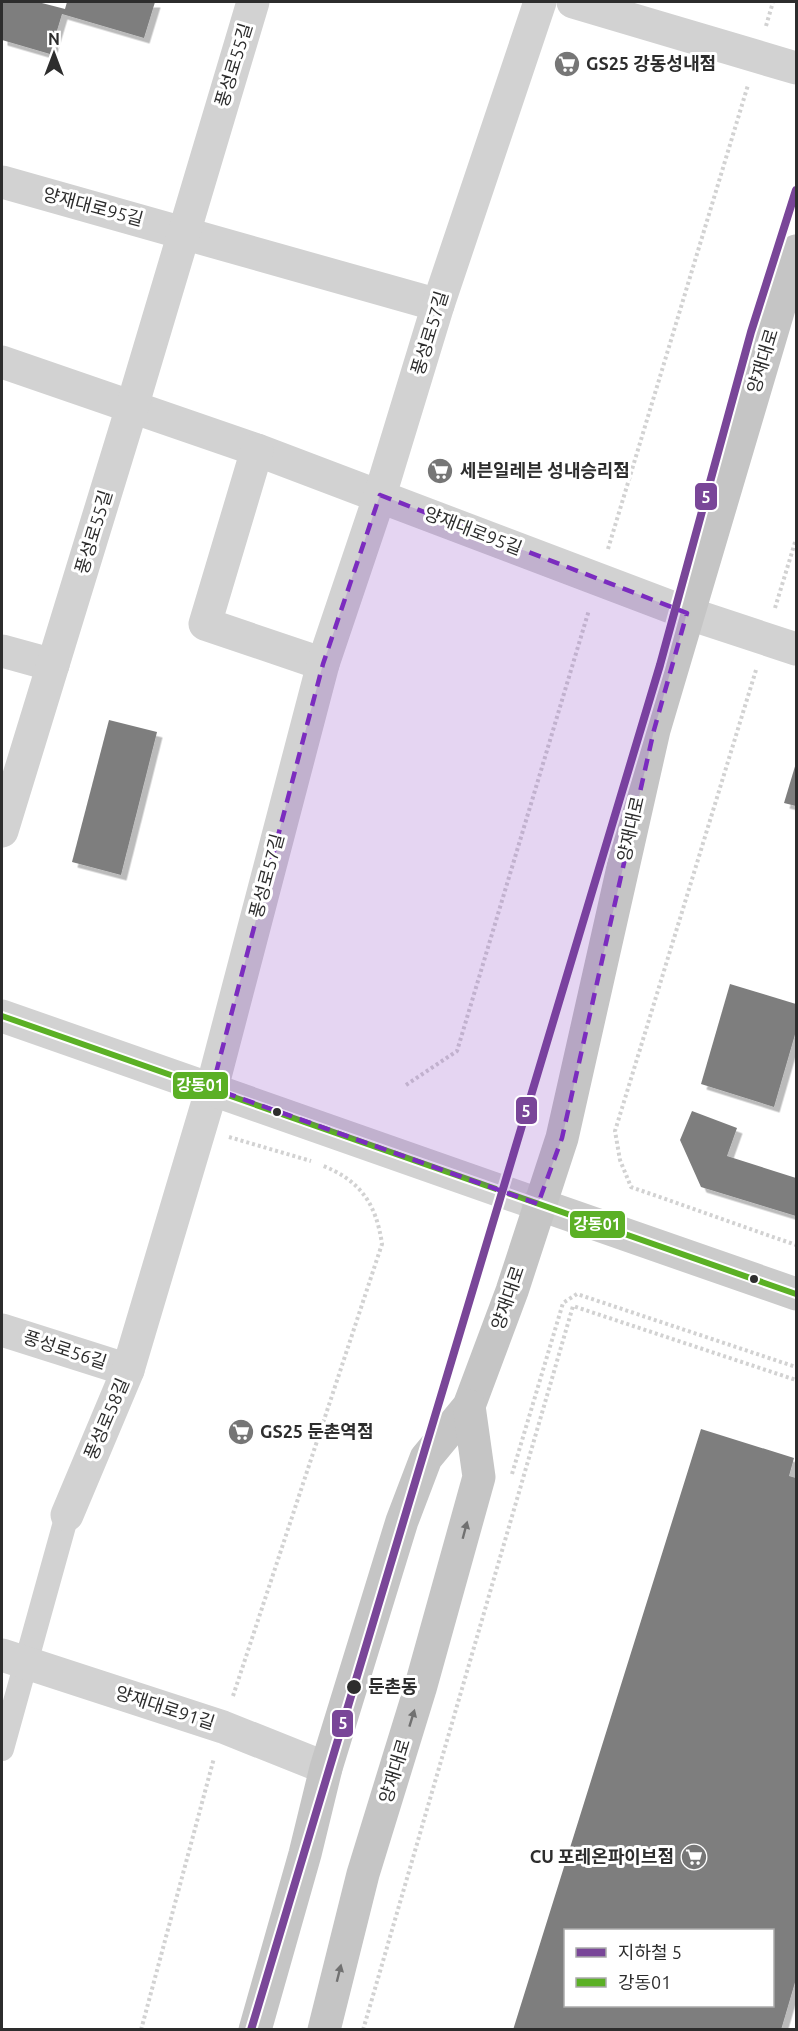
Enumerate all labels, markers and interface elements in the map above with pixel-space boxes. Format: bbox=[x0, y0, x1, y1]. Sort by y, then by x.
street label: 풍성로55길 bbox=[211, 20, 255, 109]
north arrow bbox=[24, 24, 84, 84]
text: N bbox=[48, 30, 60, 48]
supermarket icon: GS25 강동성내점 bbox=[552, 49, 582, 79]
place label: GS25 강동성내점 bbox=[586, 53, 716, 73]
street label: 양재대로95길 bbox=[41, 183, 146, 229]
street label: 풍성로57길 bbox=[407, 288, 451, 377]
street label: 양재대로 bbox=[743, 326, 781, 395]
supermarket icon: 세븐일레븐 성내승리점 bbox=[425, 456, 455, 486]
place label: 세븐일레븐 성내승리점 bbox=[460, 460, 630, 480]
line badge: 5 bbox=[694, 482, 718, 511]
street label: 풍성로55길 bbox=[71, 487, 115, 576]
text: 5 bbox=[701, 488, 711, 506]
street label: 양재대로95길 bbox=[422, 502, 525, 558]
street label: 양재대로 bbox=[613, 794, 647, 863]
street label: 풍성로57길 bbox=[245, 831, 287, 920]
line badge: 강동01 bbox=[172, 1071, 229, 1100]
text: 강동01 bbox=[176, 1076, 224, 1094]
line badge: 5 bbox=[515, 1096, 538, 1125]
text: 5 bbox=[521, 1102, 531, 1120]
unlabelled marker bbox=[271, 1106, 283, 1118]
line badge: 강동01 bbox=[569, 1210, 626, 1239]
text: 강동01 bbox=[573, 1215, 621, 1233]
street label: 양재대로 bbox=[487, 1263, 527, 1332]
unlabelled marker bbox=[748, 1273, 760, 1285]
street label: 풍성로56길 bbox=[21, 1326, 110, 1372]
street label: 풍성로58길 bbox=[80, 1375, 132, 1462]
supermarket icon: GS25 둔촌역점 bbox=[226, 1417, 256, 1447]
place label: GS25 둔촌역점 bbox=[260, 1421, 374, 1441]
one-way arrow bbox=[460, 1521, 470, 1539]
place label: 둔촌동 bbox=[368, 1676, 418, 1696]
marker: 둔촌동 bbox=[345, 1678, 363, 1696]
street label: 양재대로91길 bbox=[113, 1682, 217, 1732]
line badge: 5 bbox=[331, 1709, 354, 1738]
one-way arrow bbox=[408, 1709, 417, 1727]
text: 5 bbox=[338, 1714, 348, 1732]
street label: 양재대로 bbox=[375, 1736, 413, 1805]
supermarket icon: CU 포레온파이브점 bbox=[679, 1842, 709, 1872]
place label: CU 포레온파이브점 bbox=[530, 1846, 674, 1866]
legend bbox=[564, 1929, 774, 2007]
text: 지하철 5 bbox=[618, 1942, 682, 1962]
one-way arrow bbox=[334, 1964, 344, 1982]
text: 강동01 bbox=[618, 1972, 671, 1992]

